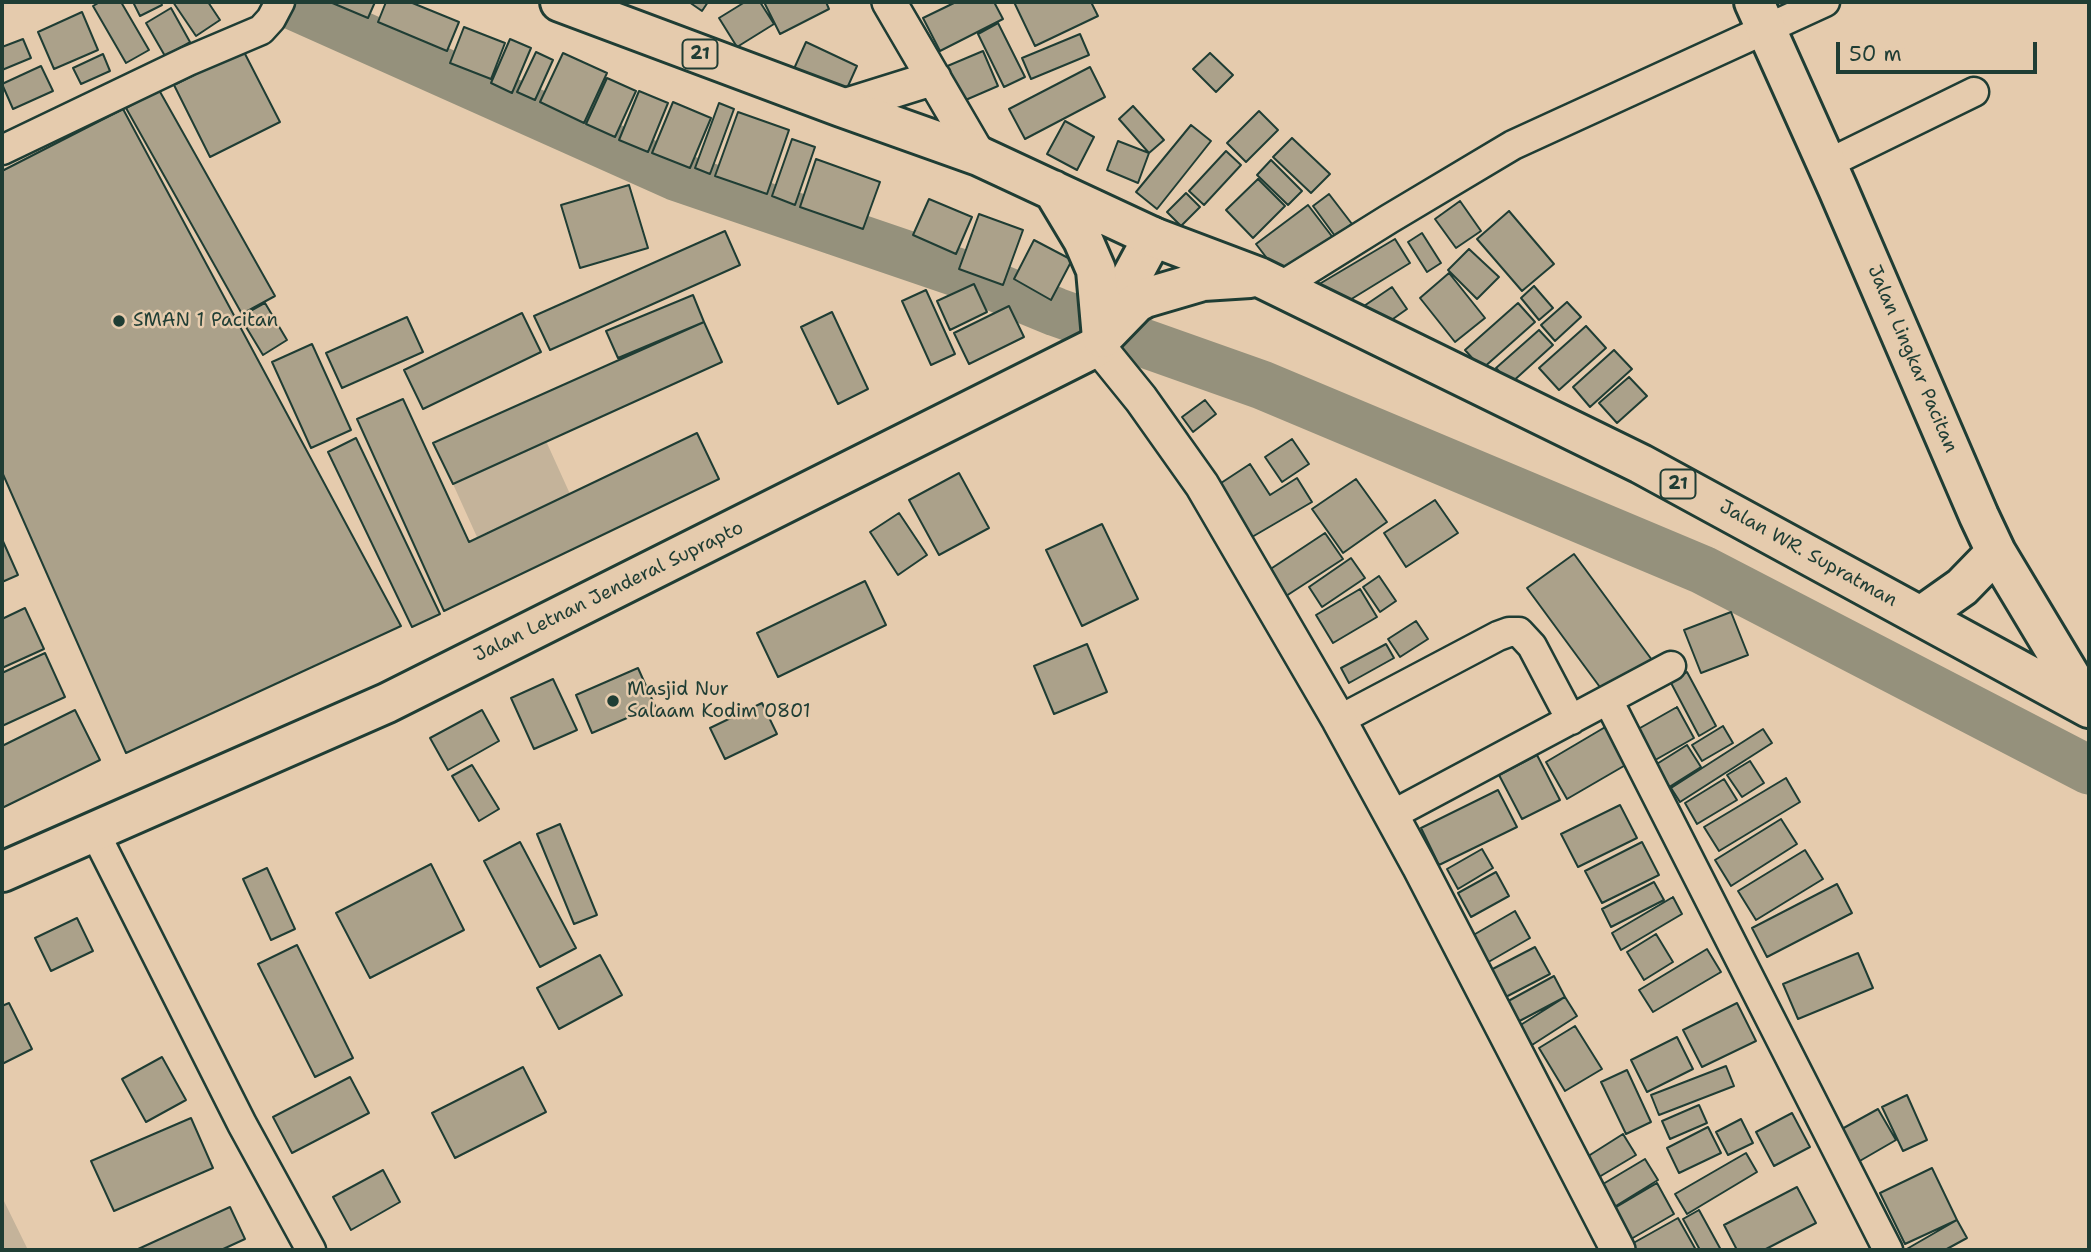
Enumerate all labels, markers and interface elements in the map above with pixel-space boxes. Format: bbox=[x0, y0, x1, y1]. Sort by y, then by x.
scale bar bbox=[1839, 28, 2040, 72]
road number: 21 bbox=[682, 40, 718, 68]
text: 50 m bbox=[1849, 40, 1902, 68]
street label: Jalan Lingkar Pacitan bbox=[1862, 262, 1962, 456]
place label: SMAN 1 Pacitan bbox=[133, 310, 278, 332]
marker: SMAN 1 Pacitan bbox=[111, 313, 127, 329]
road number: 21 bbox=[1660, 470, 1696, 498]
street label: Jalan WR. Supratman bbox=[1715, 496, 1901, 612]
street label: Jalan Letnan Jenderal Suprapto bbox=[471, 517, 747, 667]
place label: Masjid Nur Salaam Kodim 0801 bbox=[627, 679, 811, 723]
marker: Masjid Nur Salaam Kodim 0801 bbox=[605, 693, 621, 709]

